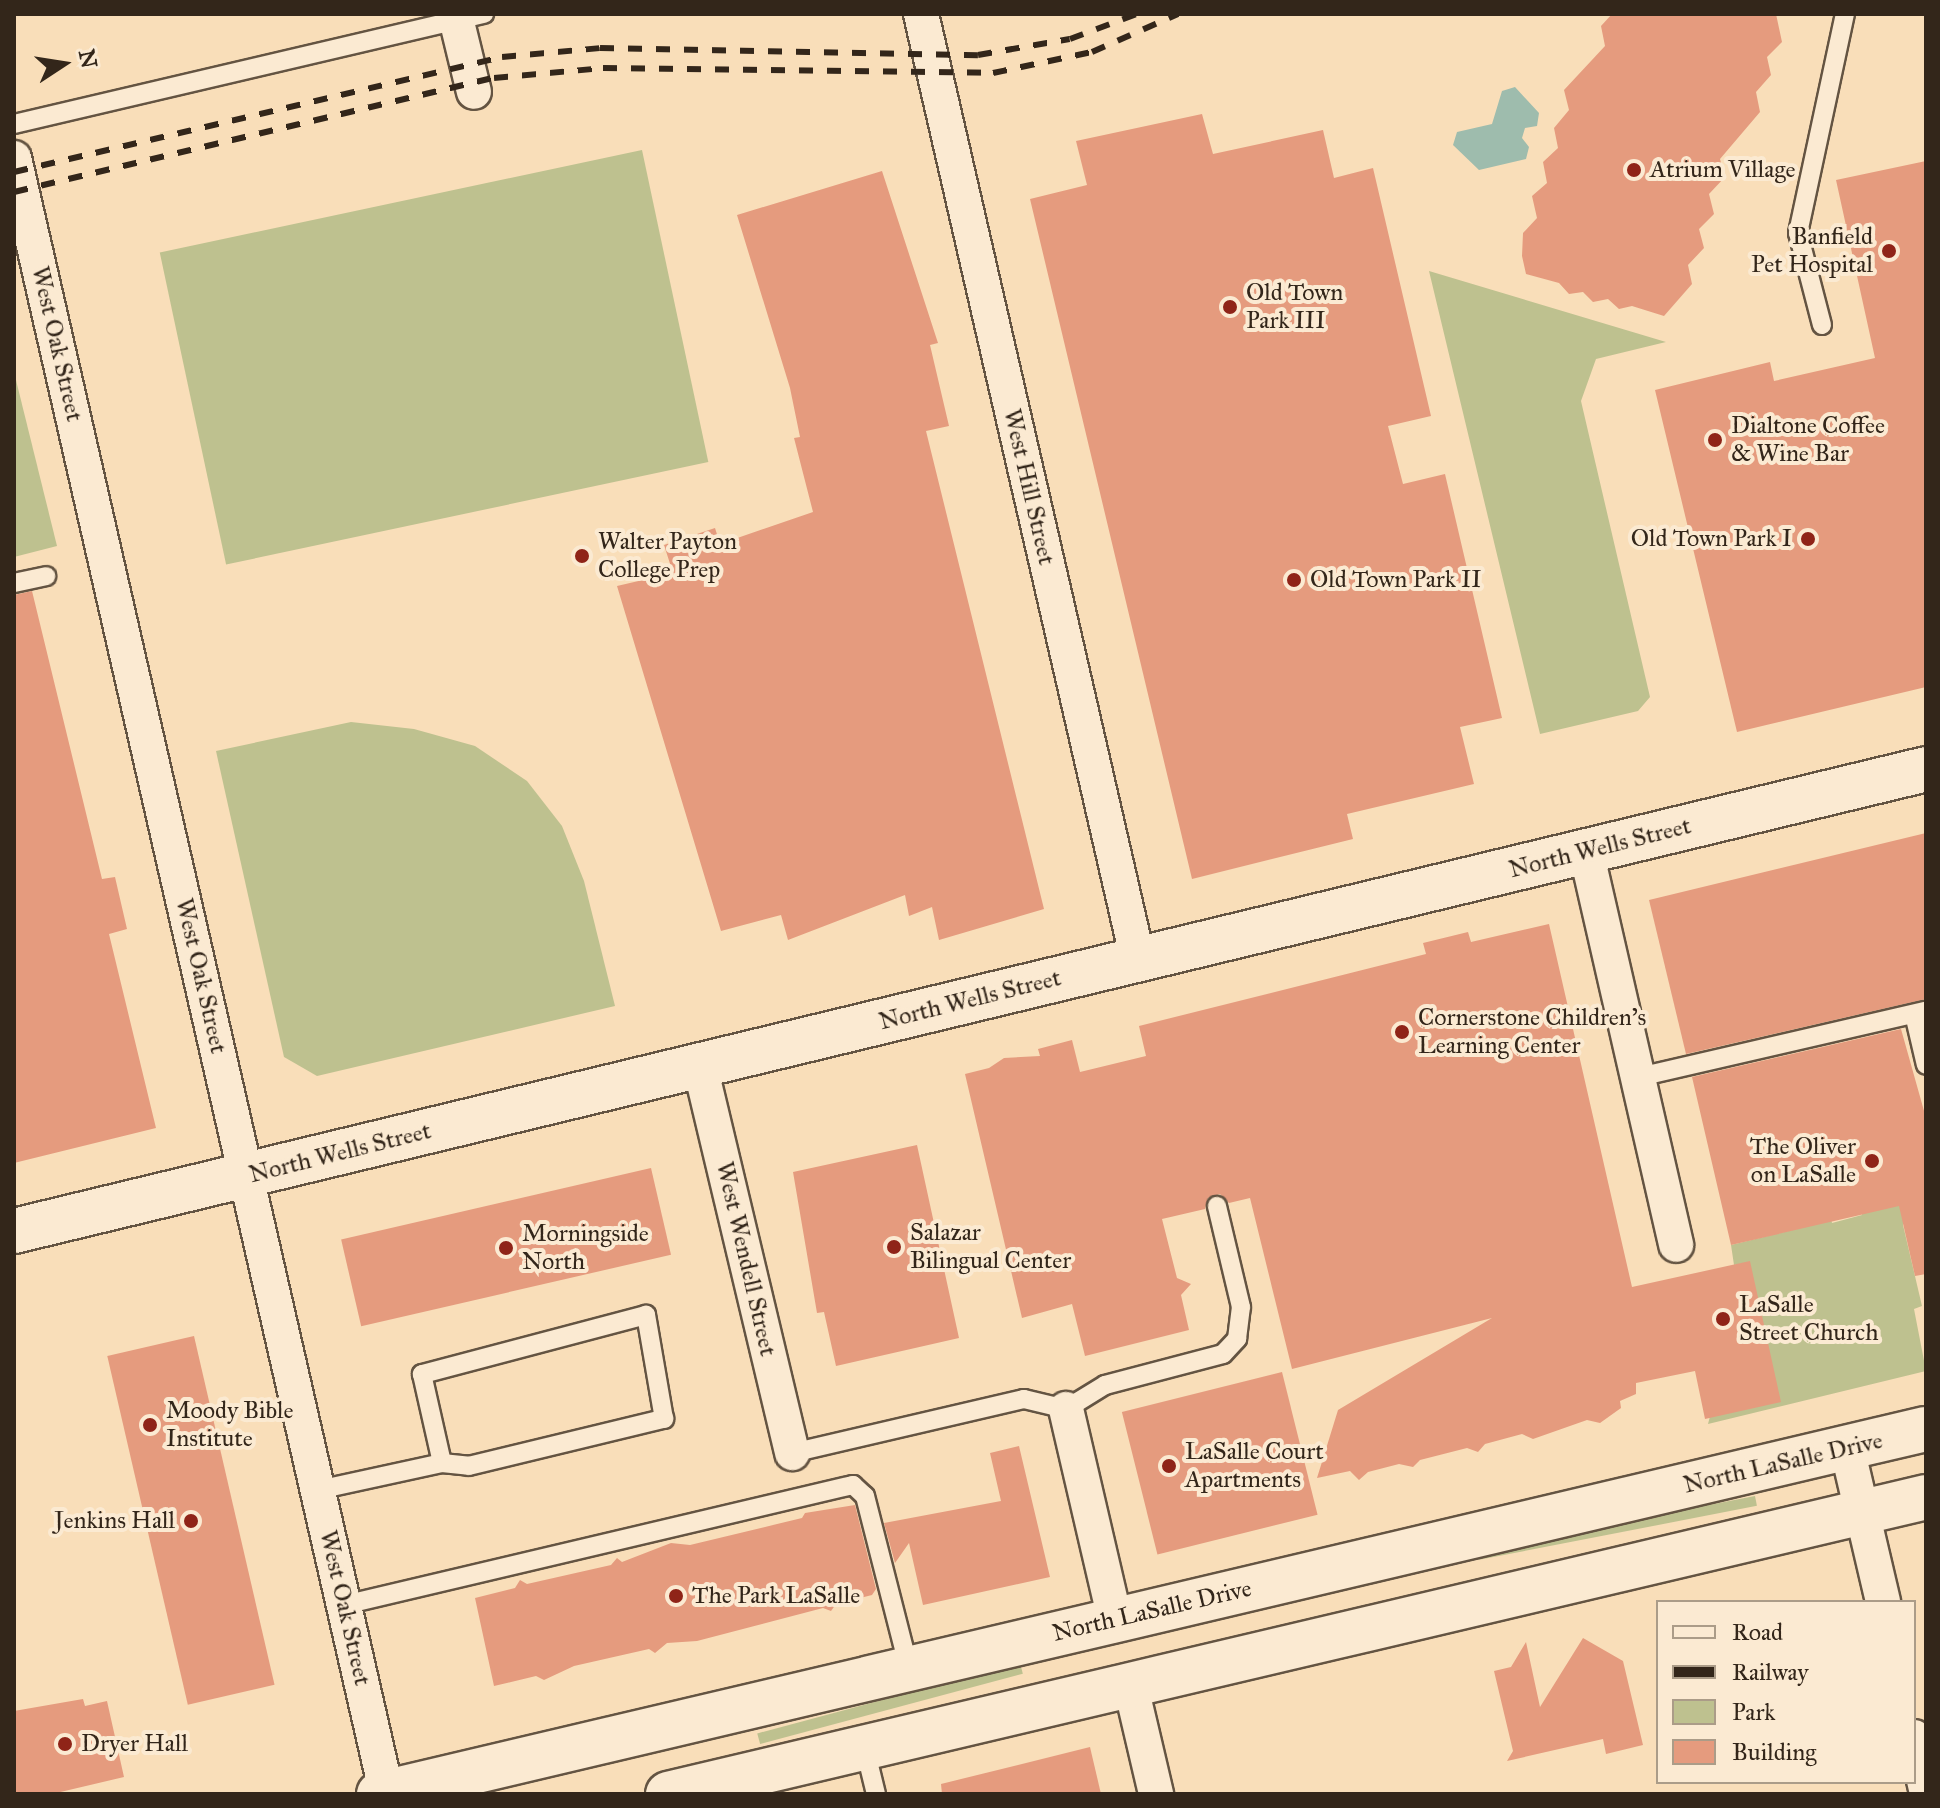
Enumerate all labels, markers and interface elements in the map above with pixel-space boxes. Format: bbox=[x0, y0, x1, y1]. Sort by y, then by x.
north arrow bbox=[24, 24, 104, 104]
text: N bbox=[73, 47, 103, 71]
place label: Atrium Village bbox=[1650, 156, 1796, 184]
marker: Atrium Village bbox=[1625, 161, 1643, 179]
place label: Banfield Pet Hospital bbox=[1751, 223, 1873, 279]
marker: Banfield Pet Hospital bbox=[1880, 242, 1898, 260]
street label: West Oak Street bbox=[25, 263, 89, 425]
place label: Old Town Park III bbox=[1246, 279, 1343, 335]
marker: Old Town Park III bbox=[1221, 298, 1239, 316]
street label: West Hill Street bbox=[997, 406, 1061, 568]
place label: Dialtone Coffee & Wine Bar bbox=[1731, 412, 1885, 468]
marker: Dialtone Coffee & Wine Bar bbox=[1706, 431, 1724, 449]
place label: Old Town Park I bbox=[1631, 525, 1792, 553]
place label: Walter Payton College Prep bbox=[598, 528, 737, 584]
marker: Old Town Park I bbox=[1799, 530, 1817, 548]
marker: Walter Payton College Prep bbox=[573, 547, 591, 565]
place label: Old Town Park II bbox=[1310, 566, 1482, 594]
marker: Old Town Park II bbox=[1285, 571, 1303, 589]
street label: North Wells Street bbox=[1506, 811, 1694, 885]
street label: West Oak Street bbox=[169, 895, 233, 1057]
street label: North Wells Street bbox=[876, 963, 1064, 1037]
place label: Cornerstone Children's Learning Center bbox=[1418, 1004, 1646, 1060]
marker: Cornerstone Children's Learning Center bbox=[1393, 1023, 1411, 1041]
street label: North Wells Street bbox=[246, 1116, 434, 1190]
place label: The Oliver on LaSalle bbox=[1750, 1133, 1856, 1189]
marker: The Oliver on LaSalle bbox=[1863, 1152, 1881, 1170]
street label: West Wendell Street bbox=[710, 1159, 782, 1359]
place label: Salazar Bilingual Center bbox=[910, 1219, 1071, 1275]
place label: Morningside North bbox=[522, 1220, 649, 1276]
marker: Salazar Bilingual Center bbox=[885, 1238, 903, 1256]
marker: Morningside North bbox=[497, 1239, 515, 1257]
place label: LaSalle Street Church bbox=[1739, 1291, 1878, 1347]
marker: LaSalle Street Church bbox=[1714, 1310, 1732, 1328]
place label: Moody Bible Institute bbox=[166, 1397, 294, 1453]
marker: Moody Bible Institute bbox=[141, 1416, 159, 1434]
street label: North LaSalle Drive bbox=[1681, 1426, 1885, 1500]
place label: LaSalle Court Apartments bbox=[1185, 1438, 1324, 1494]
marker: LaSalle Court Apartments bbox=[1160, 1457, 1178, 1475]
place label: Jenkins Hall bbox=[54, 1507, 175, 1535]
marker: Jenkins Hall bbox=[182, 1512, 200, 1530]
street label: West Oak Street bbox=[313, 1527, 377, 1689]
street label: North LaSalle Drive bbox=[1050, 1574, 1254, 1648]
place label: The Park LaSalle bbox=[692, 1582, 860, 1610]
marker: The Park LaSalle bbox=[667, 1587, 685, 1605]
legend bbox=[1656, 1600, 1916, 1784]
text: Road bbox=[1732, 1617, 1783, 1647]
text: Railway bbox=[1732, 1657, 1809, 1687]
text: Park bbox=[1732, 1697, 1775, 1727]
place label: Dryer Hall bbox=[81, 1730, 188, 1758]
marker: Dryer Hall bbox=[56, 1735, 74, 1753]
text: Building bbox=[1732, 1737, 1817, 1767]

